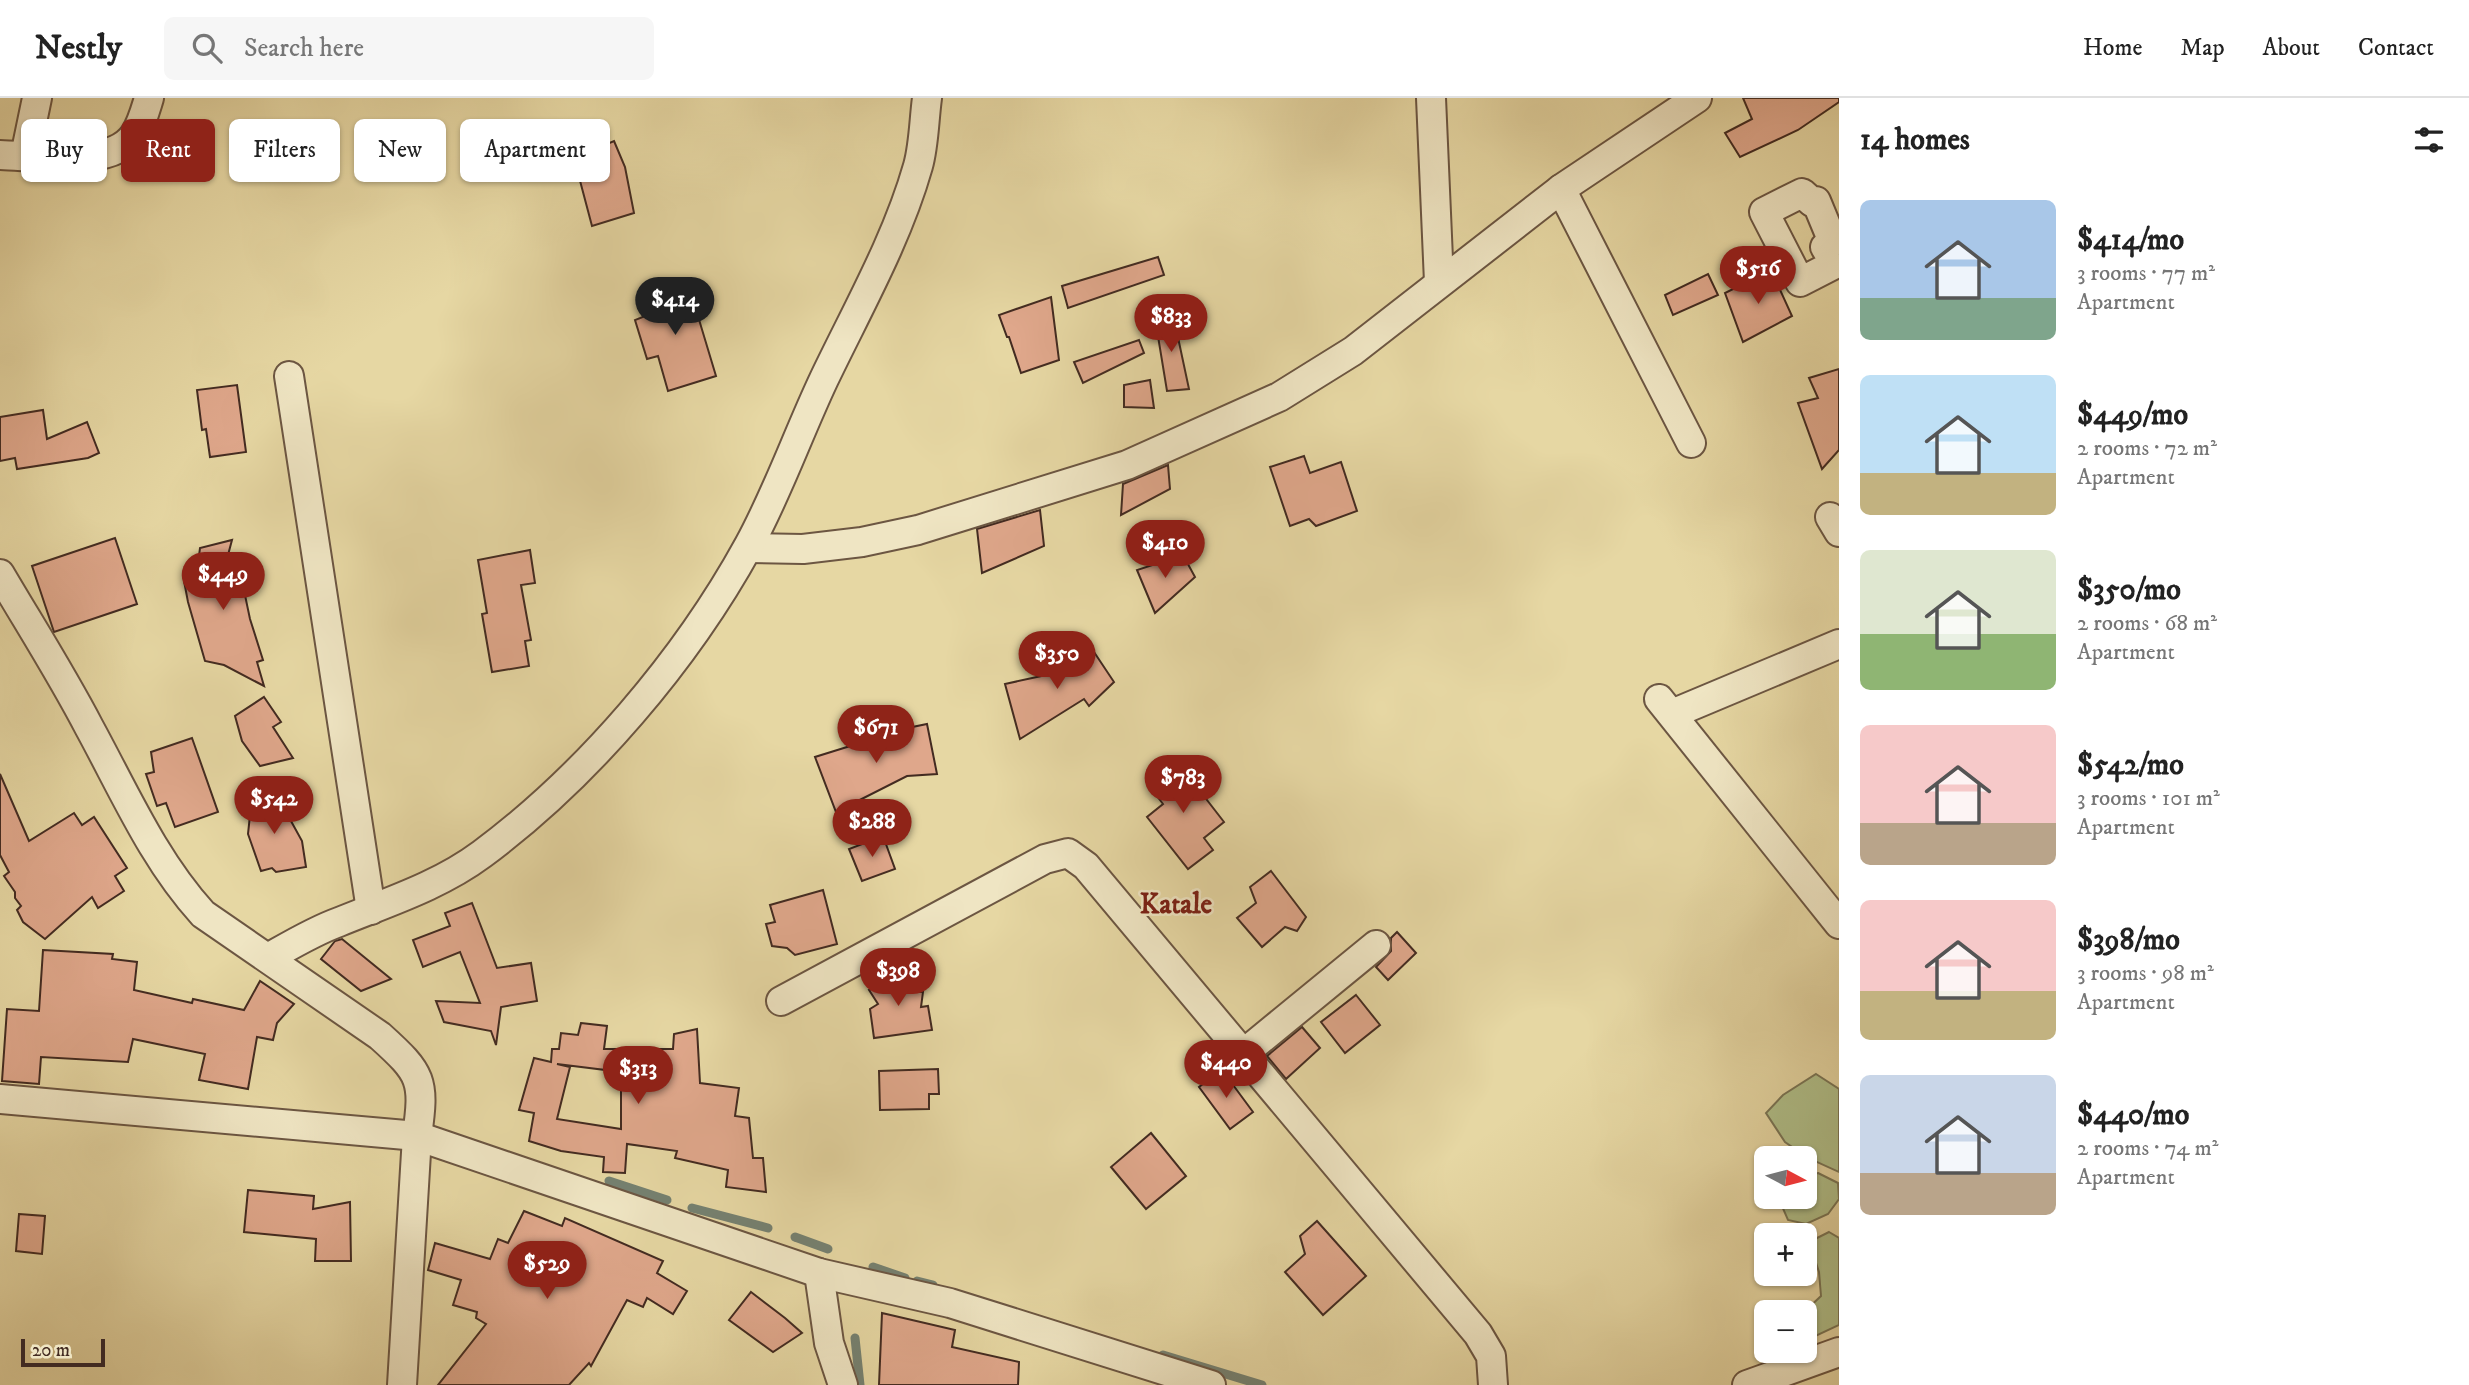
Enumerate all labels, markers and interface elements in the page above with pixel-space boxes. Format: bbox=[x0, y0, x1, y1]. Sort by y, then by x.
search box bbox=[164, 17, 654, 80]
text: Nestly bbox=[35, 28, 122, 69]
icon: search bbox=[188, 29, 226, 67]
text: Search here bbox=[244, 32, 364, 65]
text: Home bbox=[2083, 33, 2142, 63]
text: Map bbox=[2180, 33, 2225, 63]
text: About bbox=[2263, 33, 2320, 63]
text: Contact bbox=[2358, 33, 2434, 63]
chip: Buy bbox=[21, 119, 107, 182]
chip: Rent bbox=[121, 119, 215, 182]
chip: Filters bbox=[229, 119, 340, 182]
chip: New bbox=[354, 119, 446, 182]
chip: Apartment bbox=[460, 119, 610, 182]
icon: filters bbox=[2410, 121, 2448, 159]
text: 14 homes bbox=[1860, 122, 1970, 159]
text: $414/mo bbox=[2077, 222, 2184, 259]
icon: home bbox=[1916, 228, 2000, 312]
pin: $516 bbox=[1717, 246, 1799, 306]
text: $516 bbox=[1736, 254, 1780, 283]
text: 3 rooms · 77 m² bbox=[2077, 259, 2215, 288]
pin: $414 bbox=[634, 278, 716, 337]
text: $414 bbox=[651, 285, 699, 314]
text: Apartment bbox=[2077, 288, 2175, 317]
pin: $833 bbox=[1130, 294, 1212, 354]
text: $833 bbox=[1150, 302, 1192, 331]
text: $449/mo bbox=[2077, 397, 2188, 434]
icon: home bbox=[1916, 403, 2000, 487]
text: 2 rooms · 72 m² bbox=[2077, 434, 2217, 463]
text: Apartment bbox=[2077, 463, 2175, 492]
pin: $410 bbox=[1124, 520, 1206, 580]
text: $410 bbox=[1142, 528, 1188, 557]
pin: $449 bbox=[182, 552, 264, 612]
text: $449 bbox=[198, 560, 248, 589]
text: $350/mo bbox=[2077, 572, 2181, 609]
icon: home bbox=[1916, 578, 2000, 662]
text: 2 rooms · 68 m² bbox=[2077, 609, 2217, 638]
pin: $350 bbox=[1016, 632, 1098, 691]
text: Apartment bbox=[2077, 638, 2175, 667]
text: $350 bbox=[1035, 639, 1079, 668]
pin: $671 bbox=[835, 706, 917, 765]
text: $671 bbox=[853, 713, 899, 742]
text: $542/mo bbox=[2077, 747, 2184, 784]
icon: home bbox=[1916, 753, 2000, 837]
pin: $783 bbox=[1142, 756, 1224, 815]
text: $783 bbox=[1161, 763, 1205, 792]
pin: $542 bbox=[233, 776, 315, 836]
text: $542 bbox=[250, 784, 298, 813]
text: 3 rooms · 101 m² bbox=[2077, 784, 2220, 813]
pin: $288 bbox=[831, 800, 913, 859]
text: $288 bbox=[849, 807, 895, 836]
text: Apartment bbox=[2077, 813, 2175, 842]
district label: Katale bbox=[1140, 887, 1213, 922]
text: $398/mo bbox=[2077, 922, 2180, 959]
icon: home bbox=[1916, 928, 2000, 1012]
pin: $398 bbox=[857, 948, 939, 1008]
text: $398 bbox=[876, 956, 920, 985]
text: 3 rooms · 98 m² bbox=[2077, 959, 2214, 988]
text: Apartment bbox=[2077, 988, 2175, 1017]
pin: $440 bbox=[1185, 1040, 1267, 1100]
pin: $313 bbox=[597, 1046, 679, 1106]
text: $440 bbox=[1200, 1048, 1252, 1077]
text: $313 bbox=[619, 1054, 657, 1083]
text: $440/mo bbox=[2077, 1097, 2189, 1134]
icon: home bbox=[1916, 1103, 2000, 1187]
text: 2 rooms · 74 m² bbox=[2077, 1134, 2218, 1163]
north arrow bbox=[1754, 1146, 1816, 1209]
map controls bbox=[1754, 1146, 1817, 1363]
text: Apartment bbox=[2077, 1163, 2175, 1192]
button: + bbox=[1754, 1223, 1817, 1286]
pin: $529 bbox=[506, 1242, 588, 1301]
text: $529 bbox=[524, 1249, 570, 1278]
button: − bbox=[1754, 1300, 1817, 1363]
scale bar bbox=[21, 1336, 105, 1368]
text: 20 m bbox=[32, 1339, 70, 1362]

